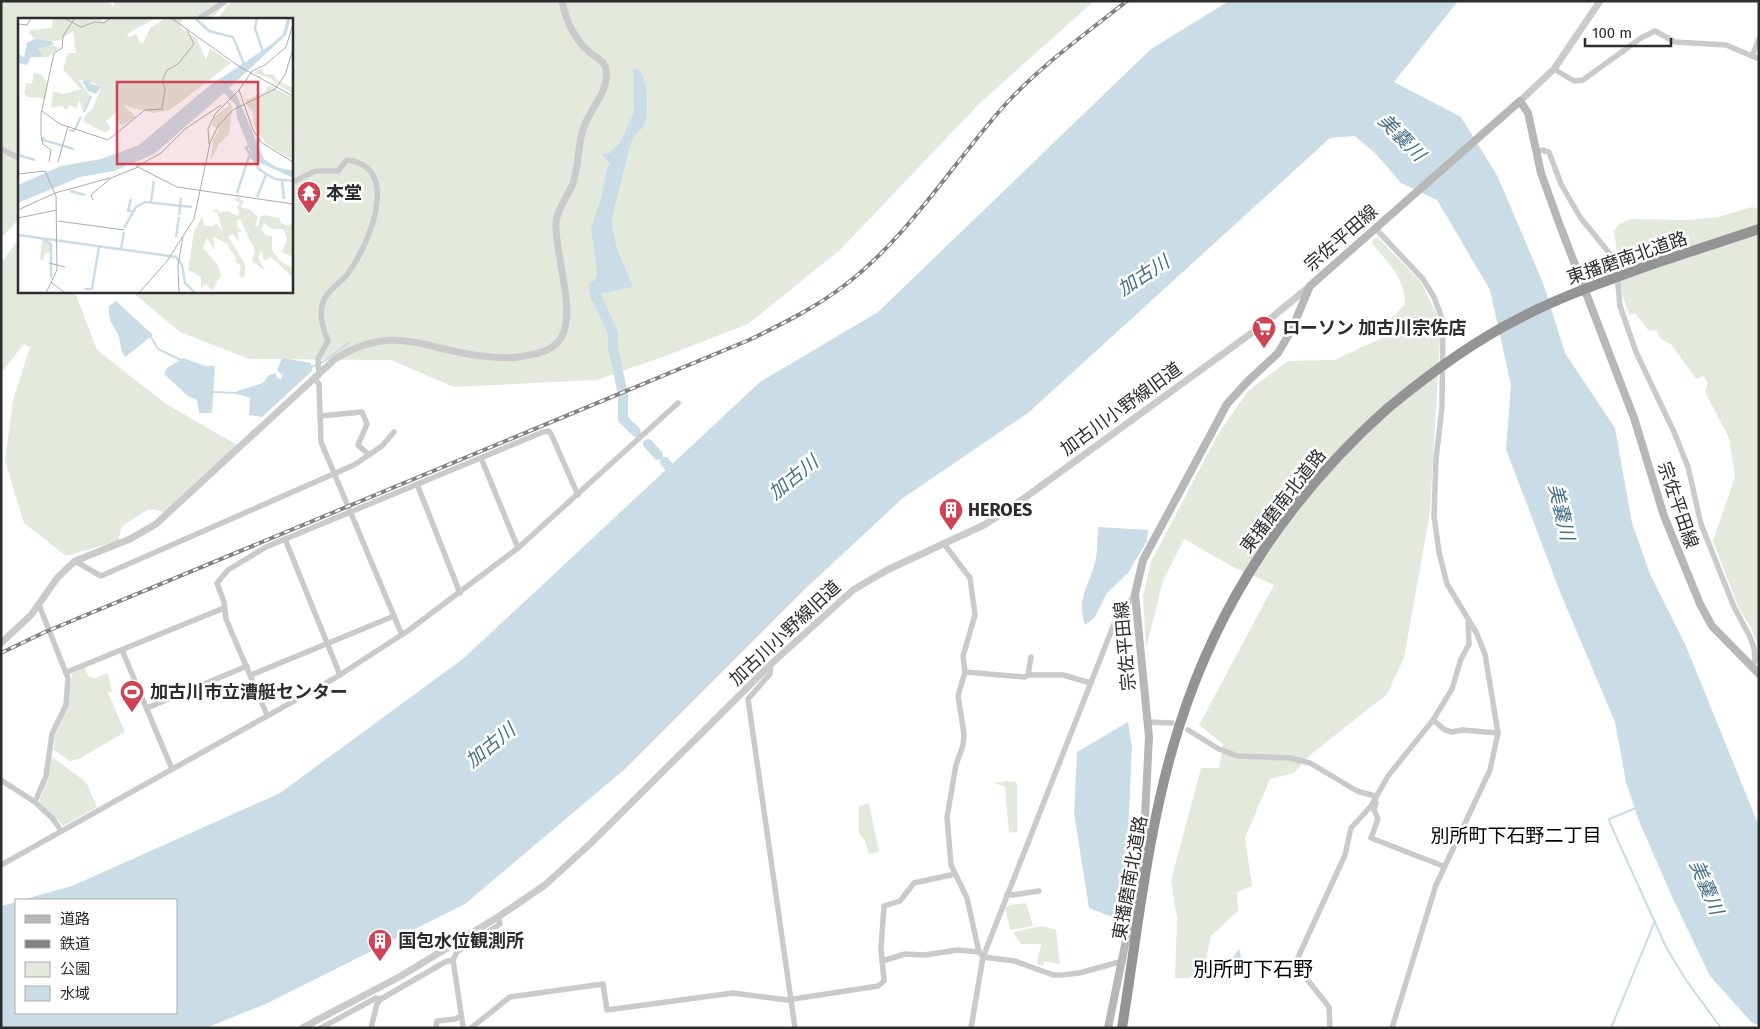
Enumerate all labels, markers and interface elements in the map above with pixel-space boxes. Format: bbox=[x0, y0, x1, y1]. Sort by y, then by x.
scale bar bbox=[1585, 15, 1671, 47]
inset map bbox=[18, 18, 292, 292]
text: 100 m bbox=[1592, 24, 1632, 42]
water label: 美嚢川 bbox=[1373, 109, 1431, 167]
temple icon: 本堂 bbox=[296, 180, 322, 214]
place label: 本堂 bbox=[326, 182, 362, 204]
street label: 宗佐平田線 bbox=[1300, 200, 1382, 276]
street label: 東播磨南北道路 bbox=[1564, 227, 1690, 289]
water label: 加古川 bbox=[1113, 249, 1175, 301]
supermarket icon: ローソン 加古川宗佐店 bbox=[1251, 315, 1277, 349]
place label: ローソン 加古川宗佐店 bbox=[1282, 317, 1466, 339]
street label: 加古川小野線旧道 bbox=[1056, 358, 1186, 460]
street label: 東播磨南北道路 bbox=[1236, 445, 1330, 557]
water label: 加古川 bbox=[764, 449, 824, 504]
street label: 宗佐平田線 bbox=[1653, 459, 1703, 551]
water label: 美嚢川 bbox=[1544, 482, 1580, 544]
building icon: HEROES bbox=[938, 497, 964, 531]
place label: HEROES bbox=[968, 499, 1032, 521]
street label: 加古川小野線旧道 bbox=[725, 576, 845, 690]
street label: 宗佐平田線 bbox=[1110, 600, 1140, 692]
sports icon: 加古川市立漕艇センター bbox=[119, 679, 145, 713]
place label: 加古川市立漕艇センター bbox=[150, 681, 348, 703]
water label: 加古川 bbox=[461, 717, 521, 772]
street label: 東播磨南北道路 bbox=[1108, 814, 1152, 942]
district label: 別所町下石野二丁目 bbox=[1430, 824, 1602, 847]
water label: 美嚢川 bbox=[1685, 856, 1729, 920]
legend bbox=[15, 899, 178, 1014]
text: 道路 bbox=[60, 910, 90, 928]
building icon: 国包水位観測所 bbox=[367, 928, 393, 962]
place label: 国包水位観測所 bbox=[398, 930, 524, 952]
text: 鉄道 bbox=[60, 935, 90, 953]
district label: 別所町下石野 bbox=[1193, 957, 1313, 981]
text: 公園 bbox=[60, 960, 90, 978]
text: 水域 bbox=[60, 985, 90, 1003]

